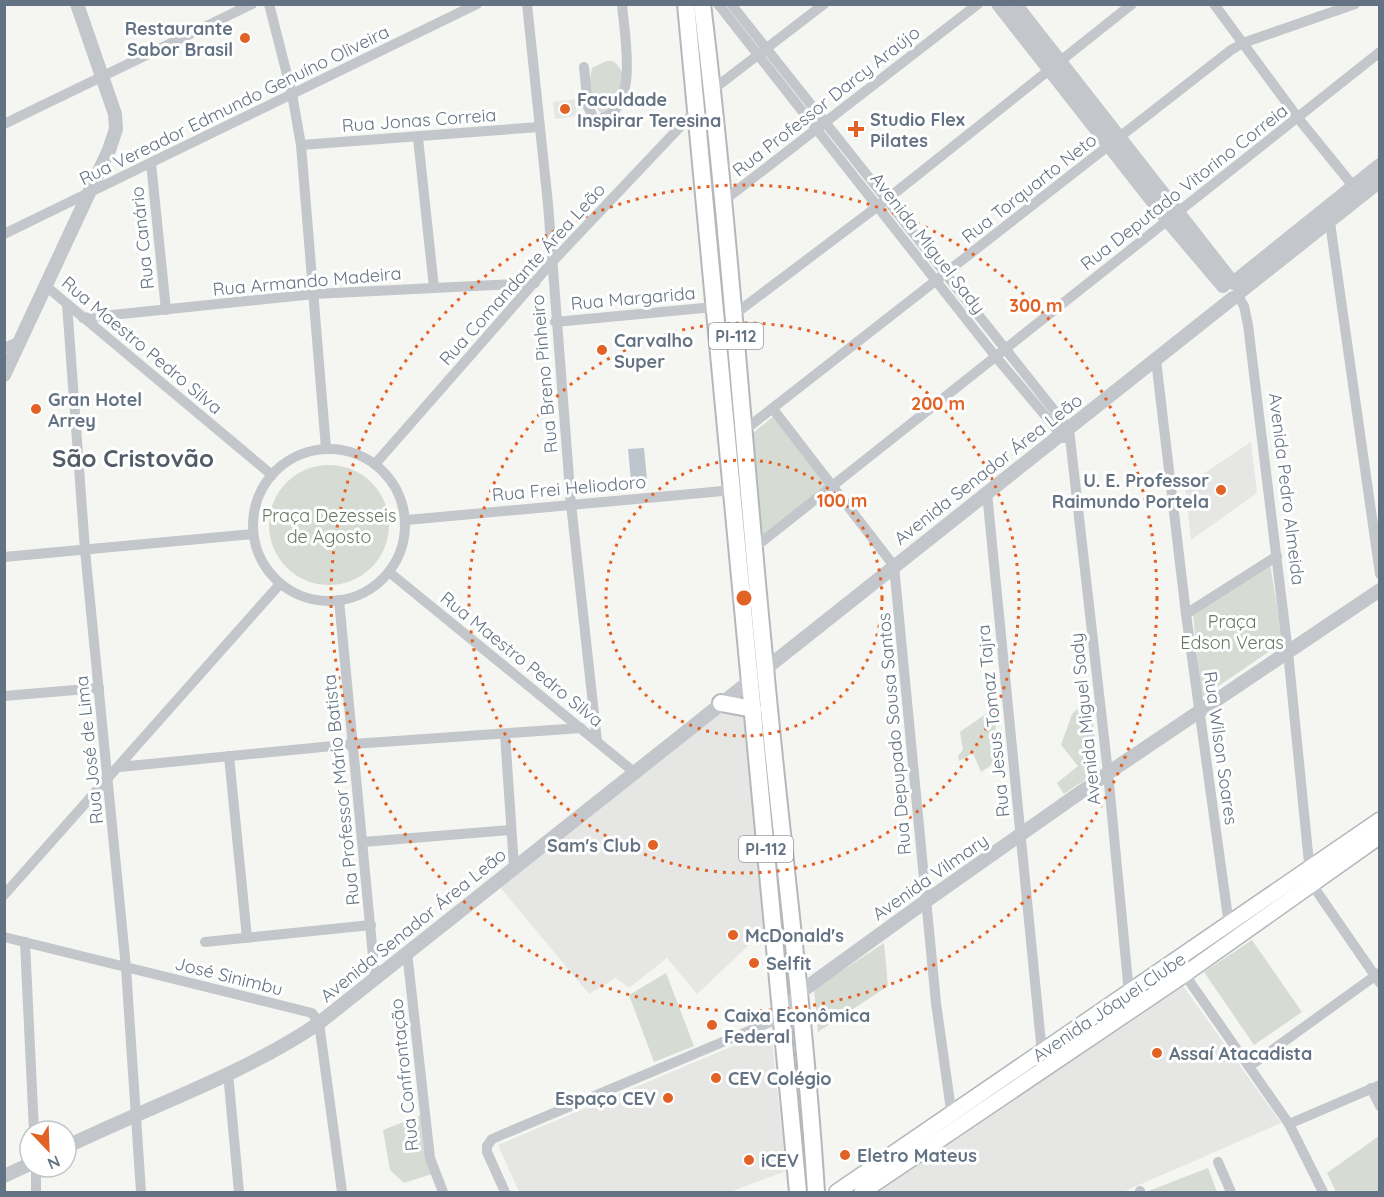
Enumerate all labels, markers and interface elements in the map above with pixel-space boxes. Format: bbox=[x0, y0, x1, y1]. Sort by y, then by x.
place label: Restaurante Sabor Brasil bbox=[125, 17, 233, 61]
street label: Rua Vereador Edmundo Genuíno Oliveira bbox=[75, 20, 393, 190]
street label: Rua Professor Darcy Araújo bbox=[728, 21, 924, 181]
marker: Restaurante Sabor Brasil bbox=[238, 31, 252, 45]
place label: Faculdade Inspirar Teresina bbox=[577, 88, 721, 132]
street label: Rua Deputado Vitorino Correia bbox=[1076, 99, 1292, 275]
marker: Faculdade Inspirar Teresina bbox=[558, 102, 572, 116]
street label: Rua Jonas Correia bbox=[341, 103, 497, 137]
place label: Studio Flex Pilates bbox=[870, 108, 965, 152]
marker: Studio Flex Pilates bbox=[847, 120, 865, 138]
street label: Rua Torquarto Neto bbox=[957, 128, 1101, 248]
street label: Avenida Miguel Sady bbox=[866, 168, 990, 318]
street label: Rua Comandante Área Leão bbox=[434, 178, 610, 370]
street label: Rua Canário bbox=[125, 185, 159, 291]
street label: Rua Armando Madeira bbox=[212, 261, 402, 301]
street label: Rua Maestro Pedro Silva bbox=[57, 271, 227, 419]
street label: Rua Margarida bbox=[570, 281, 696, 315]
street label: Rua Breno Pinheiro bbox=[526, 294, 562, 454]
text: 300 m bbox=[1009, 294, 1063, 317]
road number: PI-112 bbox=[709, 323, 763, 349]
place label: Carvalho Super bbox=[614, 329, 693, 373]
marker: Carvalho Super bbox=[595, 343, 609, 357]
place label: Gran Hotel Arrey bbox=[48, 388, 142, 432]
street label: Avenida Senador Área Leão bbox=[889, 388, 1087, 550]
street label: Avenida Pedro Almeida bbox=[1264, 391, 1310, 587]
text: 200 m bbox=[911, 392, 965, 415]
marker: Gran Hotel Arrey bbox=[29, 402, 43, 416]
district label: São Cristovão bbox=[52, 443, 214, 473]
place label: U. E. Professor Raimundo Portela bbox=[1052, 469, 1209, 513]
street label: Rua Frei Heliodoro bbox=[491, 470, 647, 506]
marker: U. E. Professor Raimundo Portela bbox=[1214, 483, 1228, 497]
text: 100 m bbox=[817, 489, 867, 512]
park label: Praça Dezesseis de Agosto bbox=[262, 504, 396, 548]
street label: Rua Maestro Pedro Silva bbox=[436, 586, 608, 732]
centre of rings bbox=[734, 588, 754, 608]
park label: Praça Edson Veras bbox=[1180, 610, 1284, 654]
street label: Rua Depupado Sousa Santos bbox=[872, 612, 916, 856]
street label: Rua Jesus Tomaz Tajra bbox=[971, 624, 1015, 818]
street label: Avenida Miguel Sady bbox=[1065, 632, 1105, 806]
street label: Rua Wilson Soares bbox=[1199, 670, 1243, 826]
street label: Rua Professor Mário Batista bbox=[317, 673, 365, 907]
street label: Rua José de Lima bbox=[70, 675, 108, 825]
street label: Avenida Vilmary bbox=[868, 829, 992, 925]
place label: Sam's Club bbox=[547, 834, 641, 857]
road number: PI-112 bbox=[739, 836, 793, 862]
marker: Sam's Club bbox=[646, 838, 660, 852]
street label: Avenida Senador Área Leão bbox=[315, 843, 511, 1007]
place label: McDonald's bbox=[745, 924, 844, 947]
marker: McDonald's bbox=[726, 928, 740, 942]
street label: Avenida Jóquei Clube bbox=[1028, 947, 1190, 1067]
street label: José Sinimbu bbox=[173, 951, 285, 1001]
place label: Selfit bbox=[766, 952, 812, 975]
marker: Selfit bbox=[747, 956, 761, 970]
street label: Rua Confrontação bbox=[385, 998, 423, 1152]
place label: Caixa Econômica Federal bbox=[724, 1004, 870, 1048]
marker: Caixa Econômica Federal bbox=[705, 1018, 719, 1032]
place label: Assaí Atacadista bbox=[1169, 1042, 1312, 1065]
marker: Assaí Atacadista bbox=[1150, 1046, 1164, 1060]
place label: CEV Colégio bbox=[728, 1067, 832, 1090]
marker: CEV Colégio bbox=[709, 1071, 723, 1085]
place label: Espaço CEV bbox=[555, 1087, 656, 1110]
marker: Espaço CEV bbox=[661, 1091, 675, 1105]
north arrow bbox=[18, 1119, 78, 1179]
place label: Eletro Mateus bbox=[857, 1144, 977, 1167]
marker: Eletro Mateus bbox=[838, 1148, 852, 1162]
place label: iCEV bbox=[761, 1149, 799, 1172]
text: N bbox=[45, 1151, 63, 1174]
marker: iCEV bbox=[742, 1153, 756, 1167]

